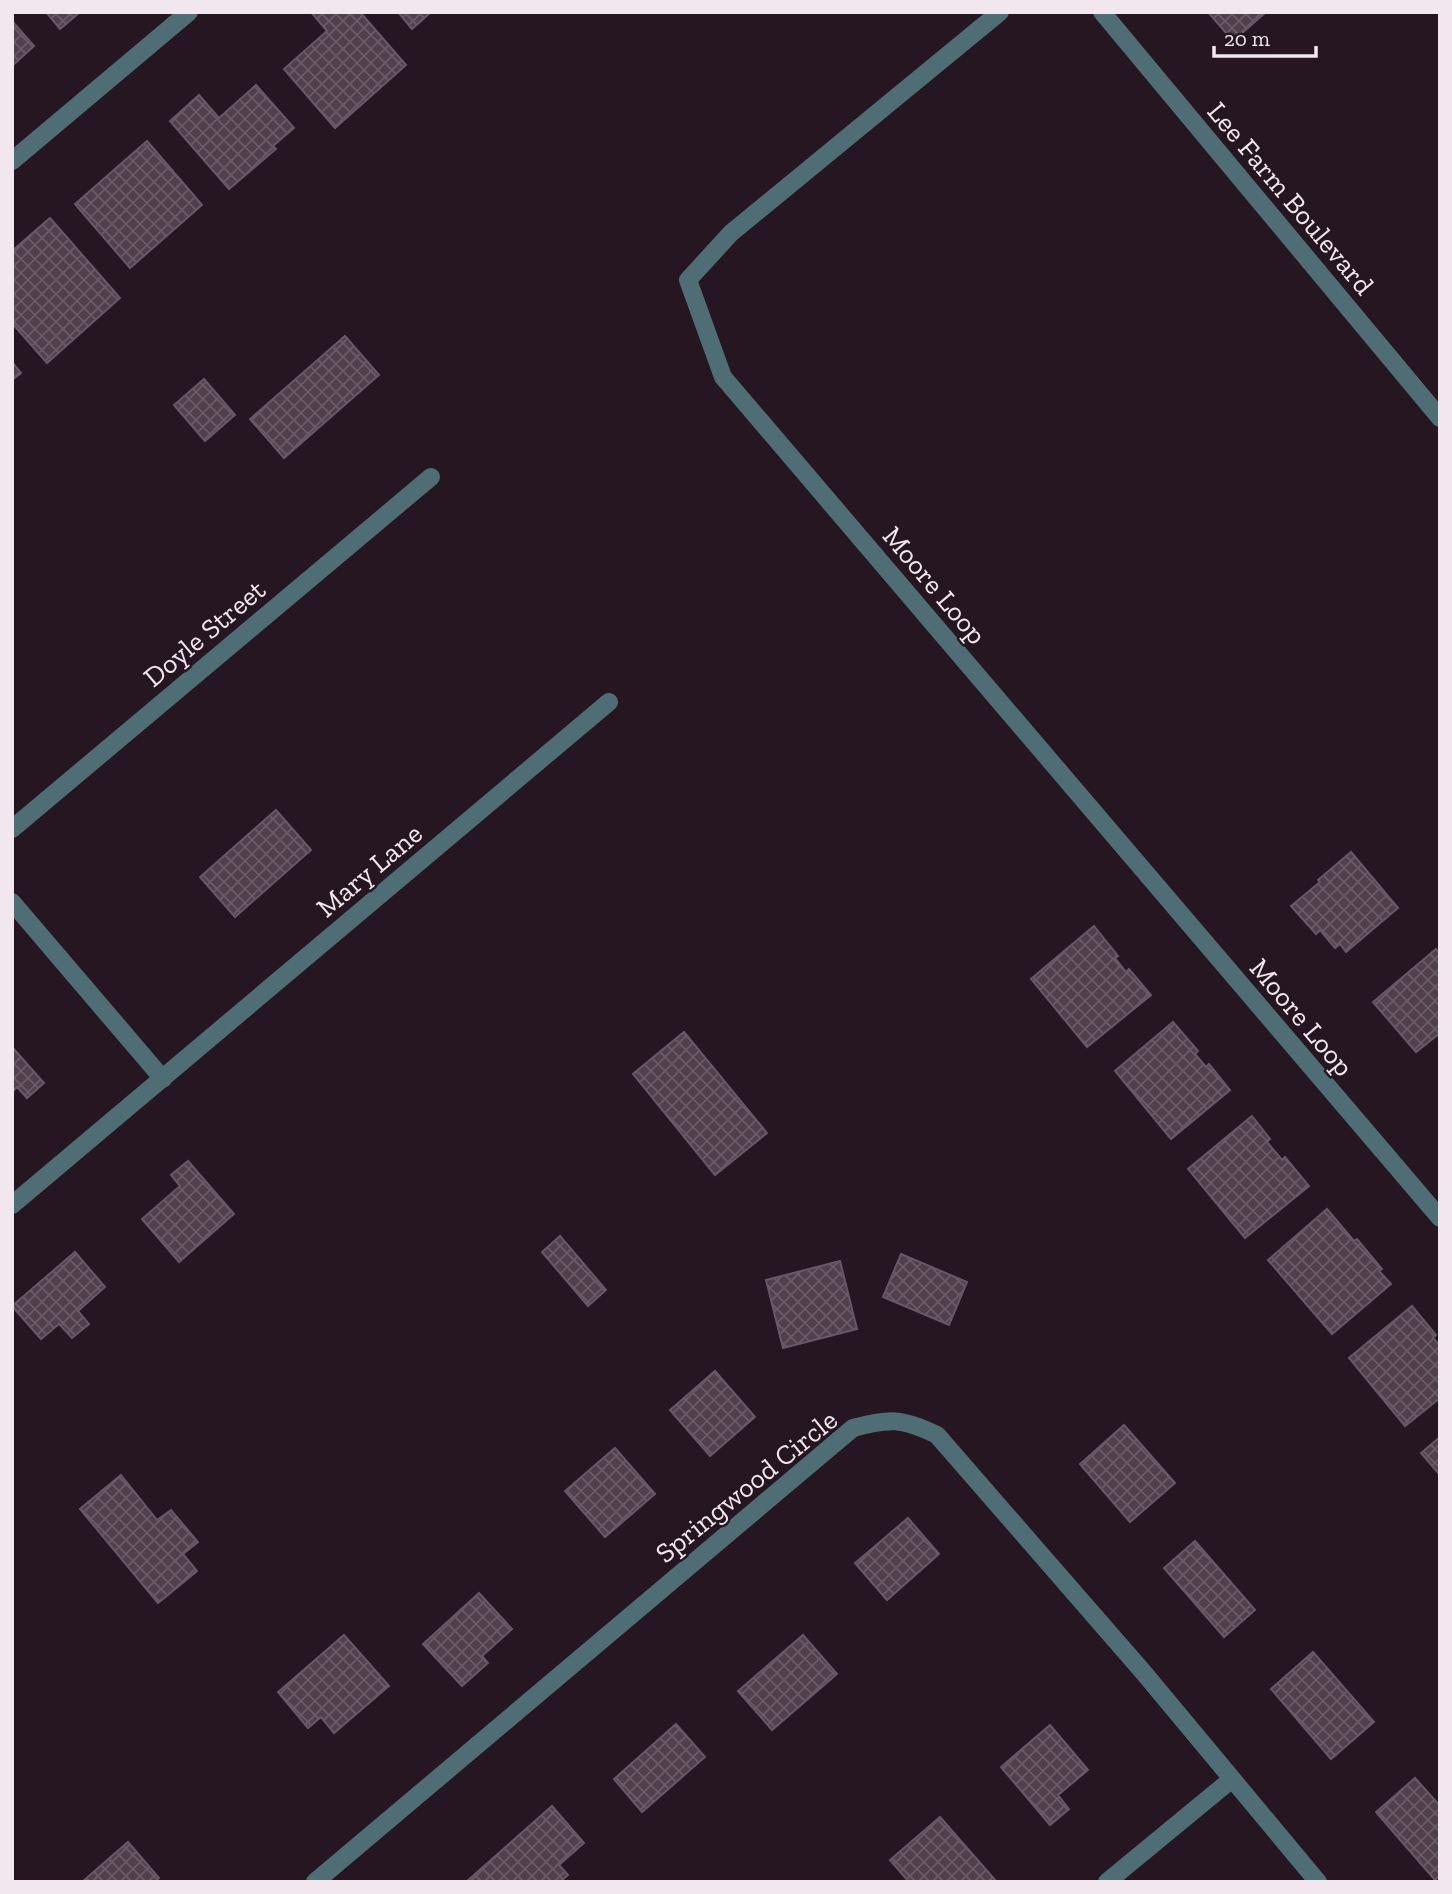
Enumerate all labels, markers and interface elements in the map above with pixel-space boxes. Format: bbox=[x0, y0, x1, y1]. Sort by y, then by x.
scale bar bbox=[1214, 14, 1316, 58]
text: 20 m bbox=[1224, 26, 1270, 51]
street label: Lee Farm Boulevard bbox=[1201, 95, 1381, 301]
street label: Moore Loop bbox=[876, 520, 993, 651]
street label: Doyle Street bbox=[137, 573, 272, 694]
street label: Mary Lane bbox=[310, 817, 429, 924]
street label: Moore Loop bbox=[1243, 952, 1360, 1083]
street label: Springwood Circle bbox=[649, 1403, 844, 1570]

